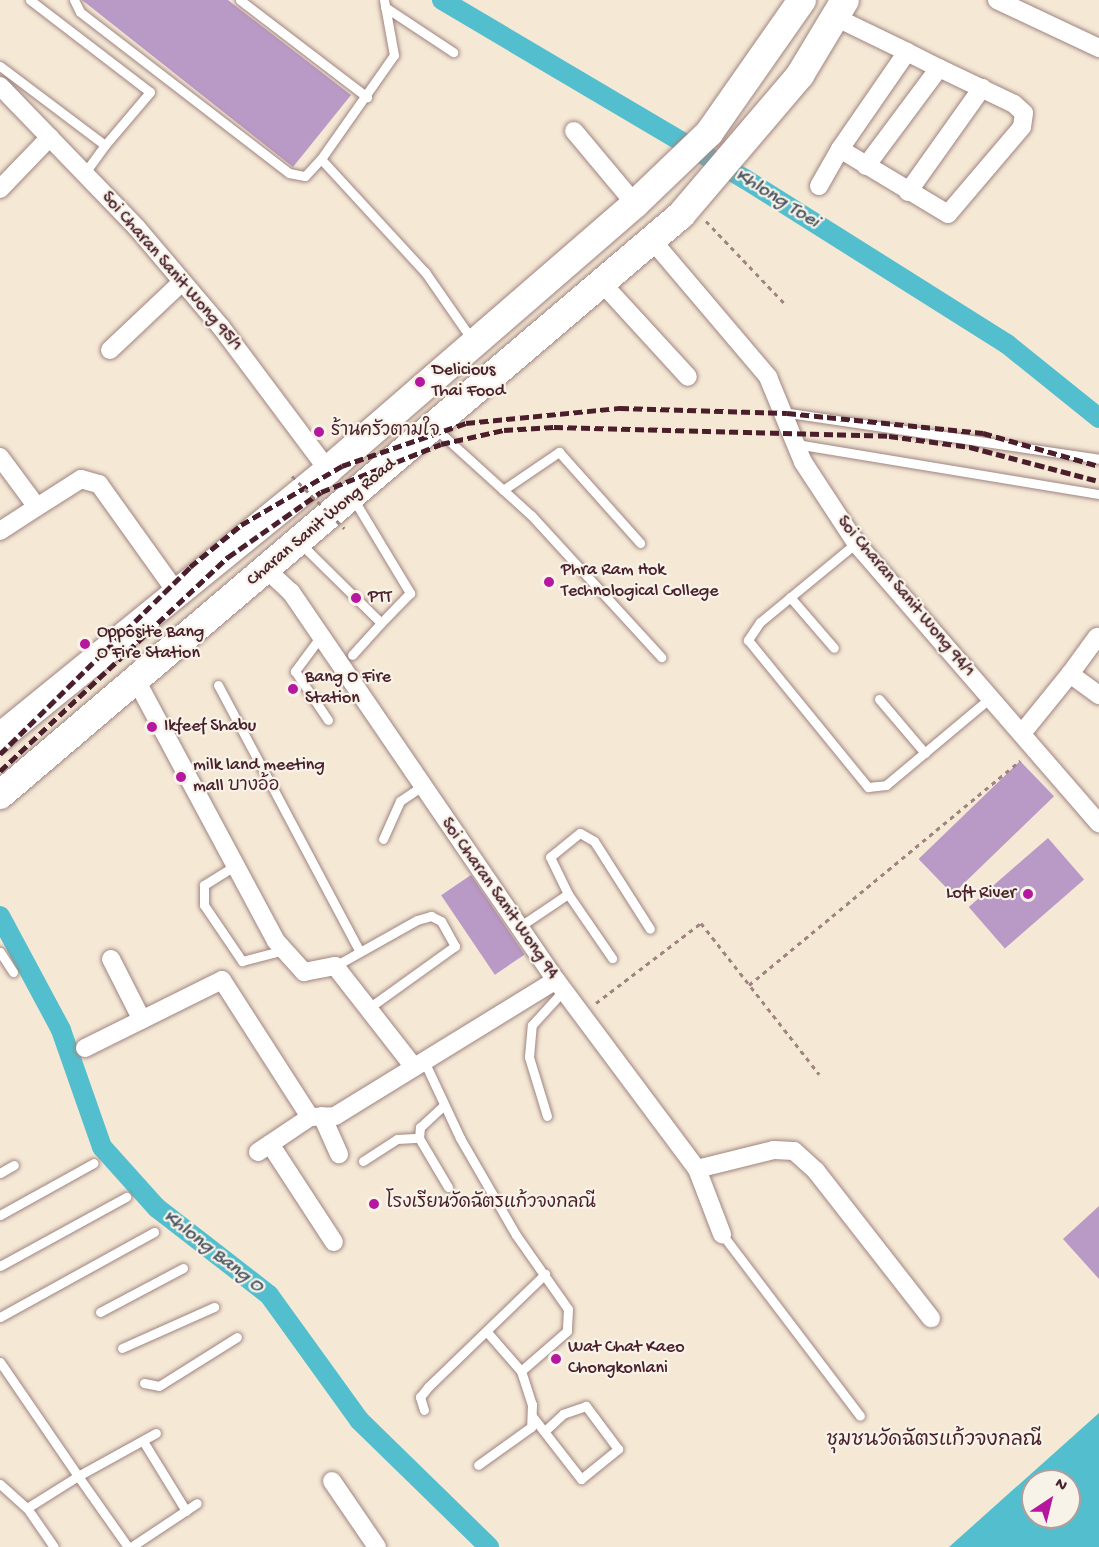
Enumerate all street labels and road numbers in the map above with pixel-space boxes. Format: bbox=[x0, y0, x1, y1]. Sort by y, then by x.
street label: Soi Charan Sanit Wong 95/1 bbox=[96, 188, 246, 356]
street label: Charan Sanit Wong Road bbox=[243, 454, 401, 592]
street label: Soi Charan Sanit Wong 94/1 bbox=[831, 512, 979, 682]
street label: Soi Charan Sanit Wong 94 bbox=[435, 814, 563, 984]

